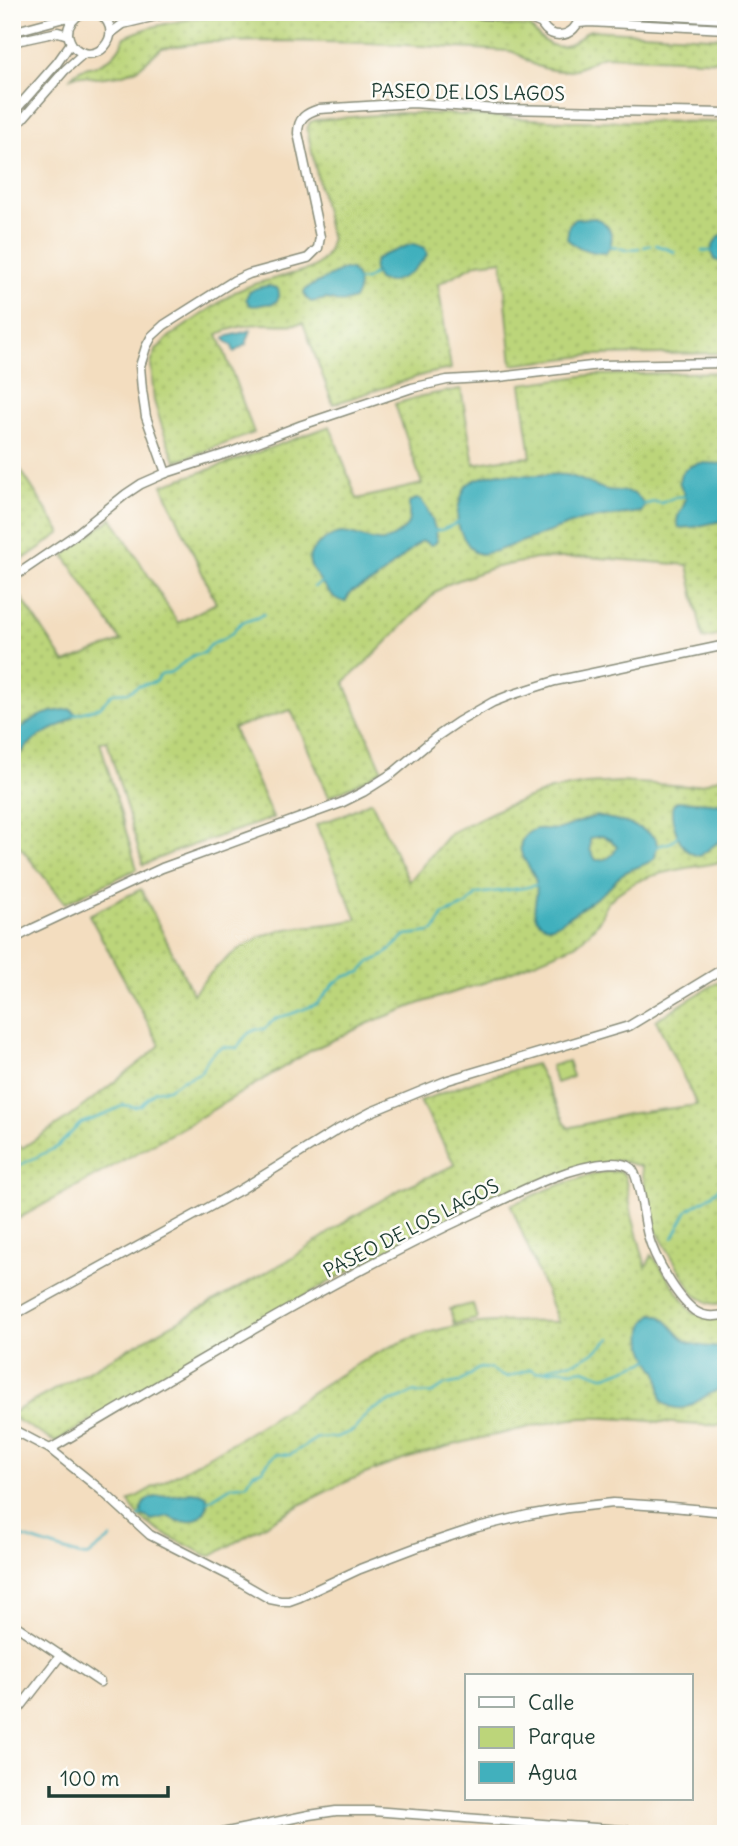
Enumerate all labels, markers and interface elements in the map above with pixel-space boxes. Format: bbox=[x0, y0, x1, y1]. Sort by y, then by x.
street label: PASEO DE LOS LAGOS bbox=[371, 78, 565, 106]
street label: PASEO DE LOS LAGOS bbox=[319, 1173, 503, 1283]
legend bbox=[465, 1674, 692, 1800]
text: Calle bbox=[528, 1689, 574, 1716]
text: Parque bbox=[528, 1723, 596, 1750]
scale bar bbox=[49, 1755, 168, 1799]
text: Agua bbox=[528, 1759, 577, 1786]
text: 100 m bbox=[60, 1765, 119, 1792]

